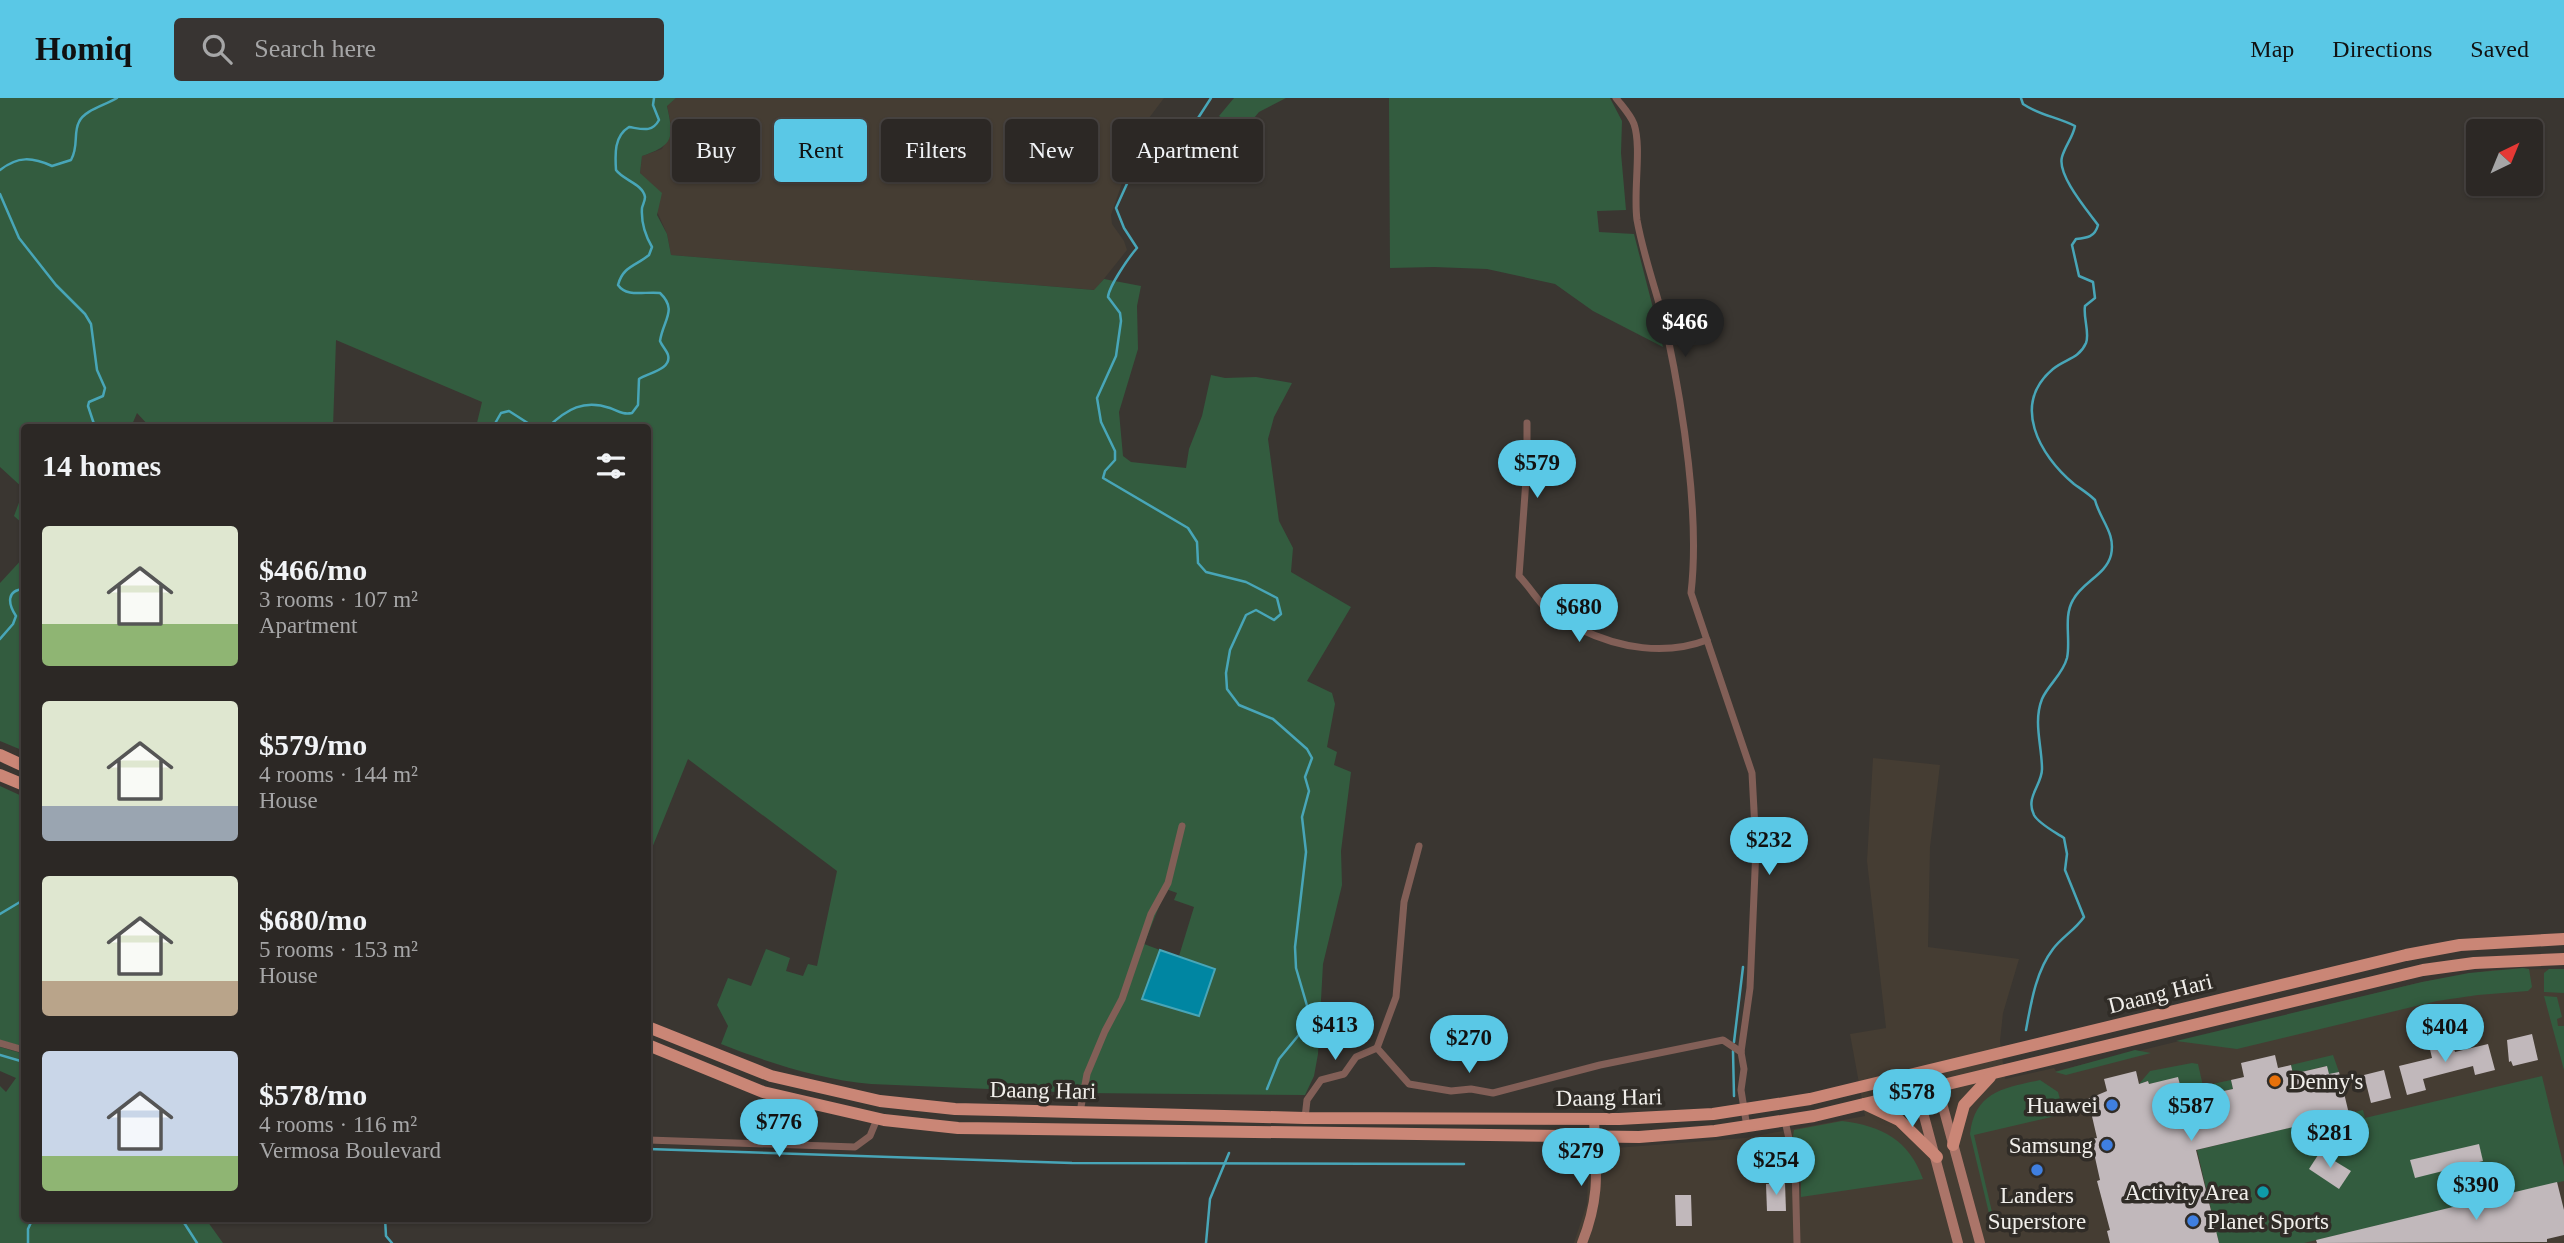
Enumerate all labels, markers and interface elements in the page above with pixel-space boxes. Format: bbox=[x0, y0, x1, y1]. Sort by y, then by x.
search box bbox=[174, 18, 664, 81]
icon: search bbox=[198, 30, 236, 68]
text: Homiq bbox=[35, 31, 132, 67]
text: Search here bbox=[254, 34, 376, 63]
text: Map bbox=[2250, 36, 2294, 62]
text: Directions bbox=[2332, 36, 2432, 62]
text: Saved bbox=[2470, 36, 2529, 62]
chip: Buy bbox=[672, 119, 760, 182]
chip: Rent bbox=[774, 119, 867, 182]
chip: Filters bbox=[881, 119, 991, 182]
chip: New bbox=[1005, 119, 1098, 182]
chip: Apartment bbox=[1112, 119, 1263, 182]
north arrow bbox=[2466, 119, 2543, 196]
map controls bbox=[2466, 119, 2543, 196]
pin: $466 bbox=[1644, 300, 1726, 359]
text: $466 bbox=[1662, 309, 1708, 334]
pin: $579 bbox=[1496, 440, 1578, 500]
icon: filters bbox=[592, 447, 630, 485]
text: 14 homes bbox=[42, 449, 161, 482]
text: $579 bbox=[1514, 450, 1560, 475]
text: $466/mo bbox=[259, 553, 367, 586]
icon: home bbox=[98, 554, 182, 638]
pin: $680 bbox=[1538, 584, 1620, 644]
text: 3 rooms · 107 m² bbox=[259, 587, 418, 612]
text: $680 bbox=[1556, 594, 1602, 619]
text: Apartment bbox=[259, 613, 357, 638]
text: $579/mo bbox=[259, 728, 367, 761]
icon: home bbox=[98, 729, 182, 813]
text: 4 rooms · 144 m² bbox=[259, 762, 418, 787]
text: House bbox=[259, 788, 318, 813]
pin: $232 bbox=[1728, 818, 1810, 877]
text: $232 bbox=[1746, 827, 1792, 852]
text: $680/mo bbox=[259, 903, 367, 936]
icon: home bbox=[98, 904, 182, 988]
text: 5 rooms · 153 m² bbox=[259, 937, 418, 962]
text: House bbox=[259, 963, 318, 988]
street label: Daang Hari bbox=[2105, 968, 2215, 1019]
pin: $413 bbox=[1294, 1002, 1376, 1062]
pin: $404 bbox=[2404, 1004, 2486, 1064]
text: $413 bbox=[1312, 1012, 1358, 1037]
text: $404 bbox=[2422, 1014, 2468, 1039]
pin: $270 bbox=[1428, 1016, 1510, 1075]
text: $270 bbox=[1446, 1025, 1492, 1050]
place label: Denny's bbox=[2289, 1069, 2363, 1094]
pin: $578 bbox=[1871, 1070, 1953, 1129]
marker: Denny's bbox=[2267, 1073, 2283, 1089]
street label: Daang Hari bbox=[989, 1077, 1097, 1104]
text: $578/mo bbox=[259, 1078, 367, 1111]
icon: home bbox=[98, 1079, 182, 1163]
text: $578 bbox=[1889, 1079, 1935, 1104]
street label: Daang Hari bbox=[1555, 1084, 1663, 1111]
pin: $587 bbox=[2150, 1084, 2232, 1143]
place label: Huawei bbox=[2026, 1093, 2098, 1118]
text: $587 bbox=[2168, 1093, 2214, 1118]
marker: Huawei bbox=[2104, 1097, 2120, 1113]
pin: $776 bbox=[738, 1100, 820, 1159]
text: $776 bbox=[756, 1109, 802, 1134]
pin: $281 bbox=[2289, 1110, 2371, 1170]
text: 4 rooms · 116 m² bbox=[259, 1112, 417, 1137]
text: $281 bbox=[2307, 1120, 2353, 1145]
pin: $279 bbox=[1540, 1128, 1622, 1188]
place label: Samsung bbox=[2009, 1133, 2093, 1158]
marker: Samsung bbox=[2099, 1137, 2115, 1153]
text: Vermosa Boulevard bbox=[259, 1138, 441, 1163]
text: $279 bbox=[1558, 1138, 1604, 1163]
pin: $254 bbox=[1735, 1138, 1817, 1197]
text: $254 bbox=[1753, 1147, 1799, 1172]
marker: Landers Superstore bbox=[2029, 1162, 2045, 1178]
pin: $390 bbox=[2435, 1162, 2517, 1222]
text: $390 bbox=[2453, 1172, 2499, 1197]
place label: Activity Area bbox=[2124, 1180, 2249, 1205]
place label: Landers Superstore bbox=[1988, 1183, 2086, 1234]
marker: Activity Area bbox=[2255, 1184, 2271, 1200]
place label: Planet Sports bbox=[2207, 1209, 2329, 1234]
marker: Planet Sports bbox=[2185, 1213, 2201, 1229]

